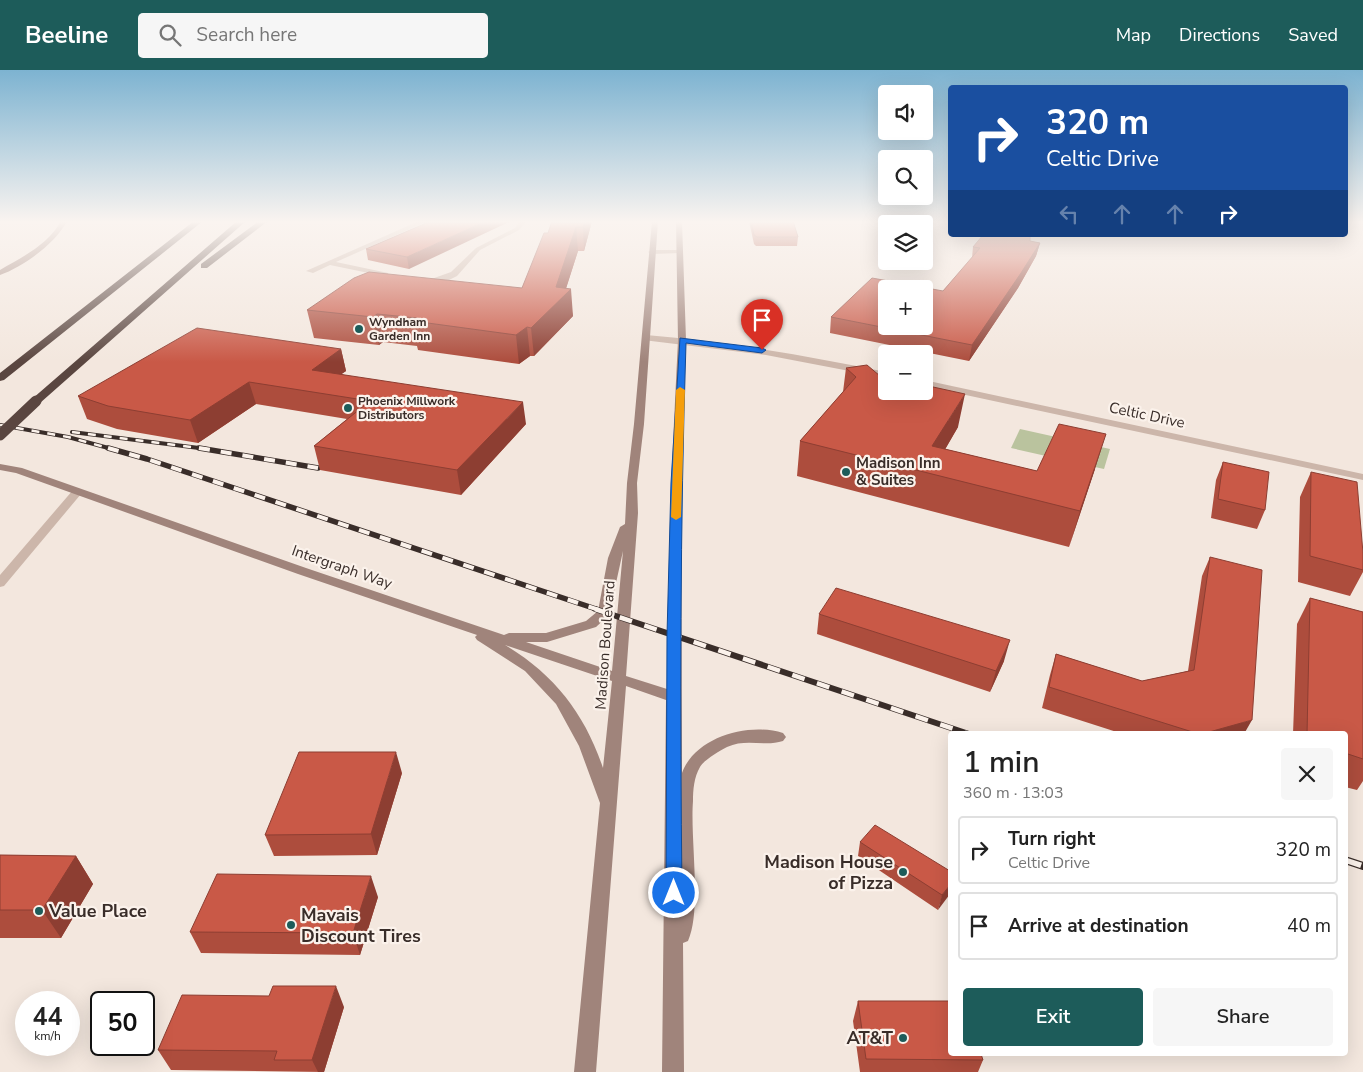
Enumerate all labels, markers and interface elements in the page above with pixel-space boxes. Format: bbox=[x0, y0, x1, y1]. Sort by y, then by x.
search box bbox=[138, 13, 488, 58]
text: Beeline bbox=[25, 19, 108, 51]
icon: search bbox=[156, 21, 184, 49]
text: Search here bbox=[196, 22, 297, 48]
text: Map bbox=[1116, 23, 1151, 47]
text: Directions bbox=[1179, 23, 1260, 47]
text: Saved bbox=[1288, 23, 1338, 47]
map controls bbox=[878, 85, 933, 400]
button: sound bbox=[878, 85, 933, 140]
text: 320 m bbox=[1046, 99, 1149, 146]
icon: right bbox=[963, 105, 1028, 170]
text: Celtic Drive bbox=[1046, 144, 1159, 174]
button: search bbox=[878, 150, 933, 205]
icon: left bbox=[1055, 200, 1083, 228]
icon: ahead bbox=[1108, 200, 1136, 228]
icon: ahead bbox=[1161, 200, 1189, 228]
icon: right bbox=[1214, 200, 1242, 228]
button: layers bbox=[878, 215, 933, 270]
button: + bbox=[878, 280, 933, 335]
pin bbox=[741, 299, 783, 350]
icon: arrive bbox=[748, 306, 776, 334]
place label: Wyndham Garden Inn bbox=[369, 314, 430, 344]
marker: Wyndham Garden Inn bbox=[353, 323, 365, 335]
button: − bbox=[878, 345, 933, 400]
place label: Phoenix Millwork Distributors bbox=[358, 393, 456, 423]
street label: Celtic Drive bbox=[1107, 397, 1187, 433]
marker: Phoenix Millwork Distributors bbox=[342, 402, 354, 414]
place label: Madison Inn & Suites bbox=[856, 453, 941, 490]
marker: Madison Inn & Suites bbox=[840, 466, 852, 478]
street label: Intergraph Way bbox=[289, 540, 395, 594]
street label: Madison Boulevard bbox=[591, 580, 619, 710]
text: 1 min bbox=[963, 742, 1039, 783]
button: close bbox=[1281, 748, 1333, 800]
text: 360 m · 13:03 bbox=[963, 782, 1064, 804]
text: Turn right bbox=[1008, 826, 1095, 852]
icon: right bbox=[965, 836, 993, 864]
text: 320 m bbox=[1276, 837, 1331, 863]
place label: Madison House of Pizza bbox=[764, 850, 893, 895]
text: Celtic Drive bbox=[1008, 852, 1090, 874]
position arrow bbox=[647, 866, 699, 918]
marker: Madison House of Pizza bbox=[897, 866, 909, 878]
place label: Value Place bbox=[48, 899, 147, 923]
place label: Mavais Discount Tires bbox=[301, 903, 421, 948]
marker: Value Place bbox=[33, 905, 45, 917]
icon: arrive bbox=[965, 912, 993, 940]
text: Arrive at destination bbox=[1008, 913, 1189, 939]
text: 40 m bbox=[1287, 913, 1331, 939]
marker: Mavais Discount Tires bbox=[285, 919, 297, 931]
button: Exit bbox=[963, 988, 1143, 1046]
button: Share bbox=[1153, 988, 1333, 1046]
speed limit sign: 50 bbox=[90, 991, 155, 1056]
text: 44 bbox=[32, 1000, 63, 1034]
place label: AT&T bbox=[846, 1026, 894, 1050]
text: km/h bbox=[34, 1028, 61, 1044]
marker: AT&T bbox=[897, 1032, 909, 1044]

